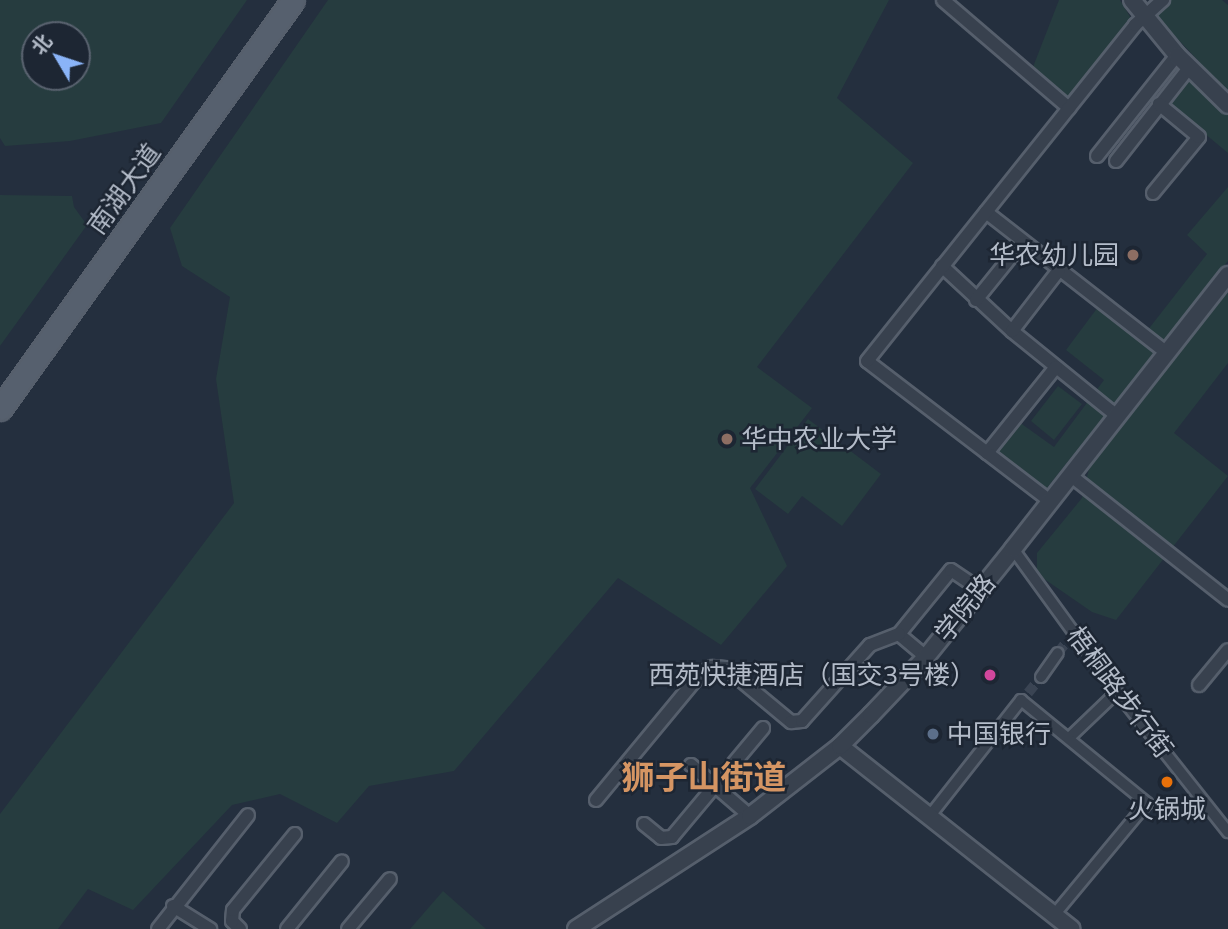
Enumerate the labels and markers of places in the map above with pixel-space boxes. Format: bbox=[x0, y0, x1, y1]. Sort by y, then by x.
place label: 华农幼儿园 bbox=[989, 239, 1119, 271]
marker: 华农幼儿园 bbox=[1125, 247, 1141, 263]
place label: 华中农业大学 bbox=[741, 423, 897, 455]
marker: 华中农业大学 bbox=[719, 431, 735, 447]
place label: 西苑快捷酒店（国交3号楼） bbox=[648, 659, 976, 691]
marker: 西苑快捷酒店（国交3号楼） bbox=[982, 667, 998, 683]
place label: 中国银行 bbox=[947, 718, 1051, 750]
marker: 中国银行 bbox=[925, 726, 941, 742]
marker: 火锅城 bbox=[1159, 774, 1175, 790]
place label: 火锅城 bbox=[1128, 793, 1206, 825]

